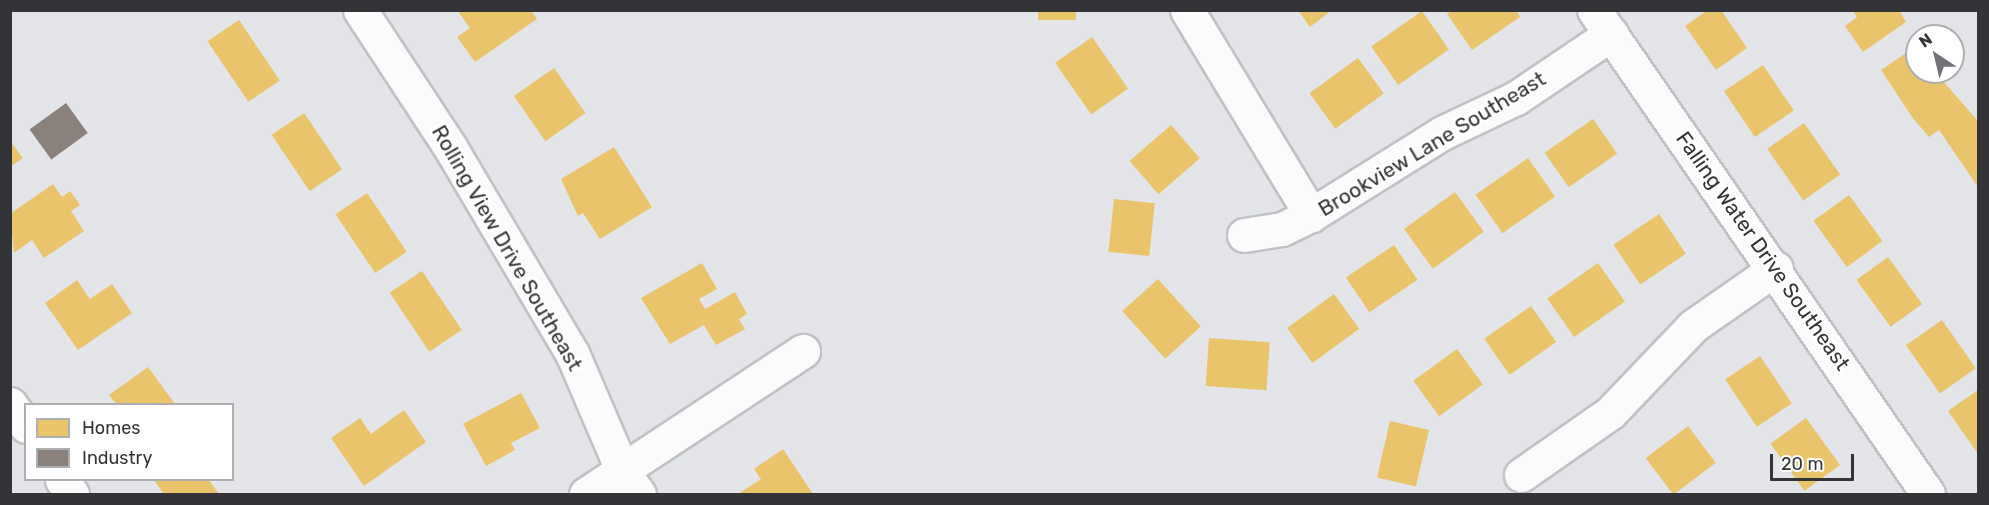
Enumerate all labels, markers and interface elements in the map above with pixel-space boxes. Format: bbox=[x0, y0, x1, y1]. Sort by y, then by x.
north arrow bbox=[1905, 24, 1965, 84]
text: N bbox=[1915, 29, 1936, 52]
street label: Brookview Lane Southeast bbox=[1314, 66, 1550, 222]
street label: Rolling View Drive Southeast bbox=[426, 120, 588, 376]
street label: Falling Water Drive Southeast bbox=[1670, 126, 1856, 376]
legend bbox=[24, 403, 234, 481]
text: Homes bbox=[82, 417, 140, 439]
scale bar bbox=[1773, 442, 1857, 480]
text: Industry bbox=[82, 447, 152, 469]
text: 20 m bbox=[1781, 453, 1823, 475]

